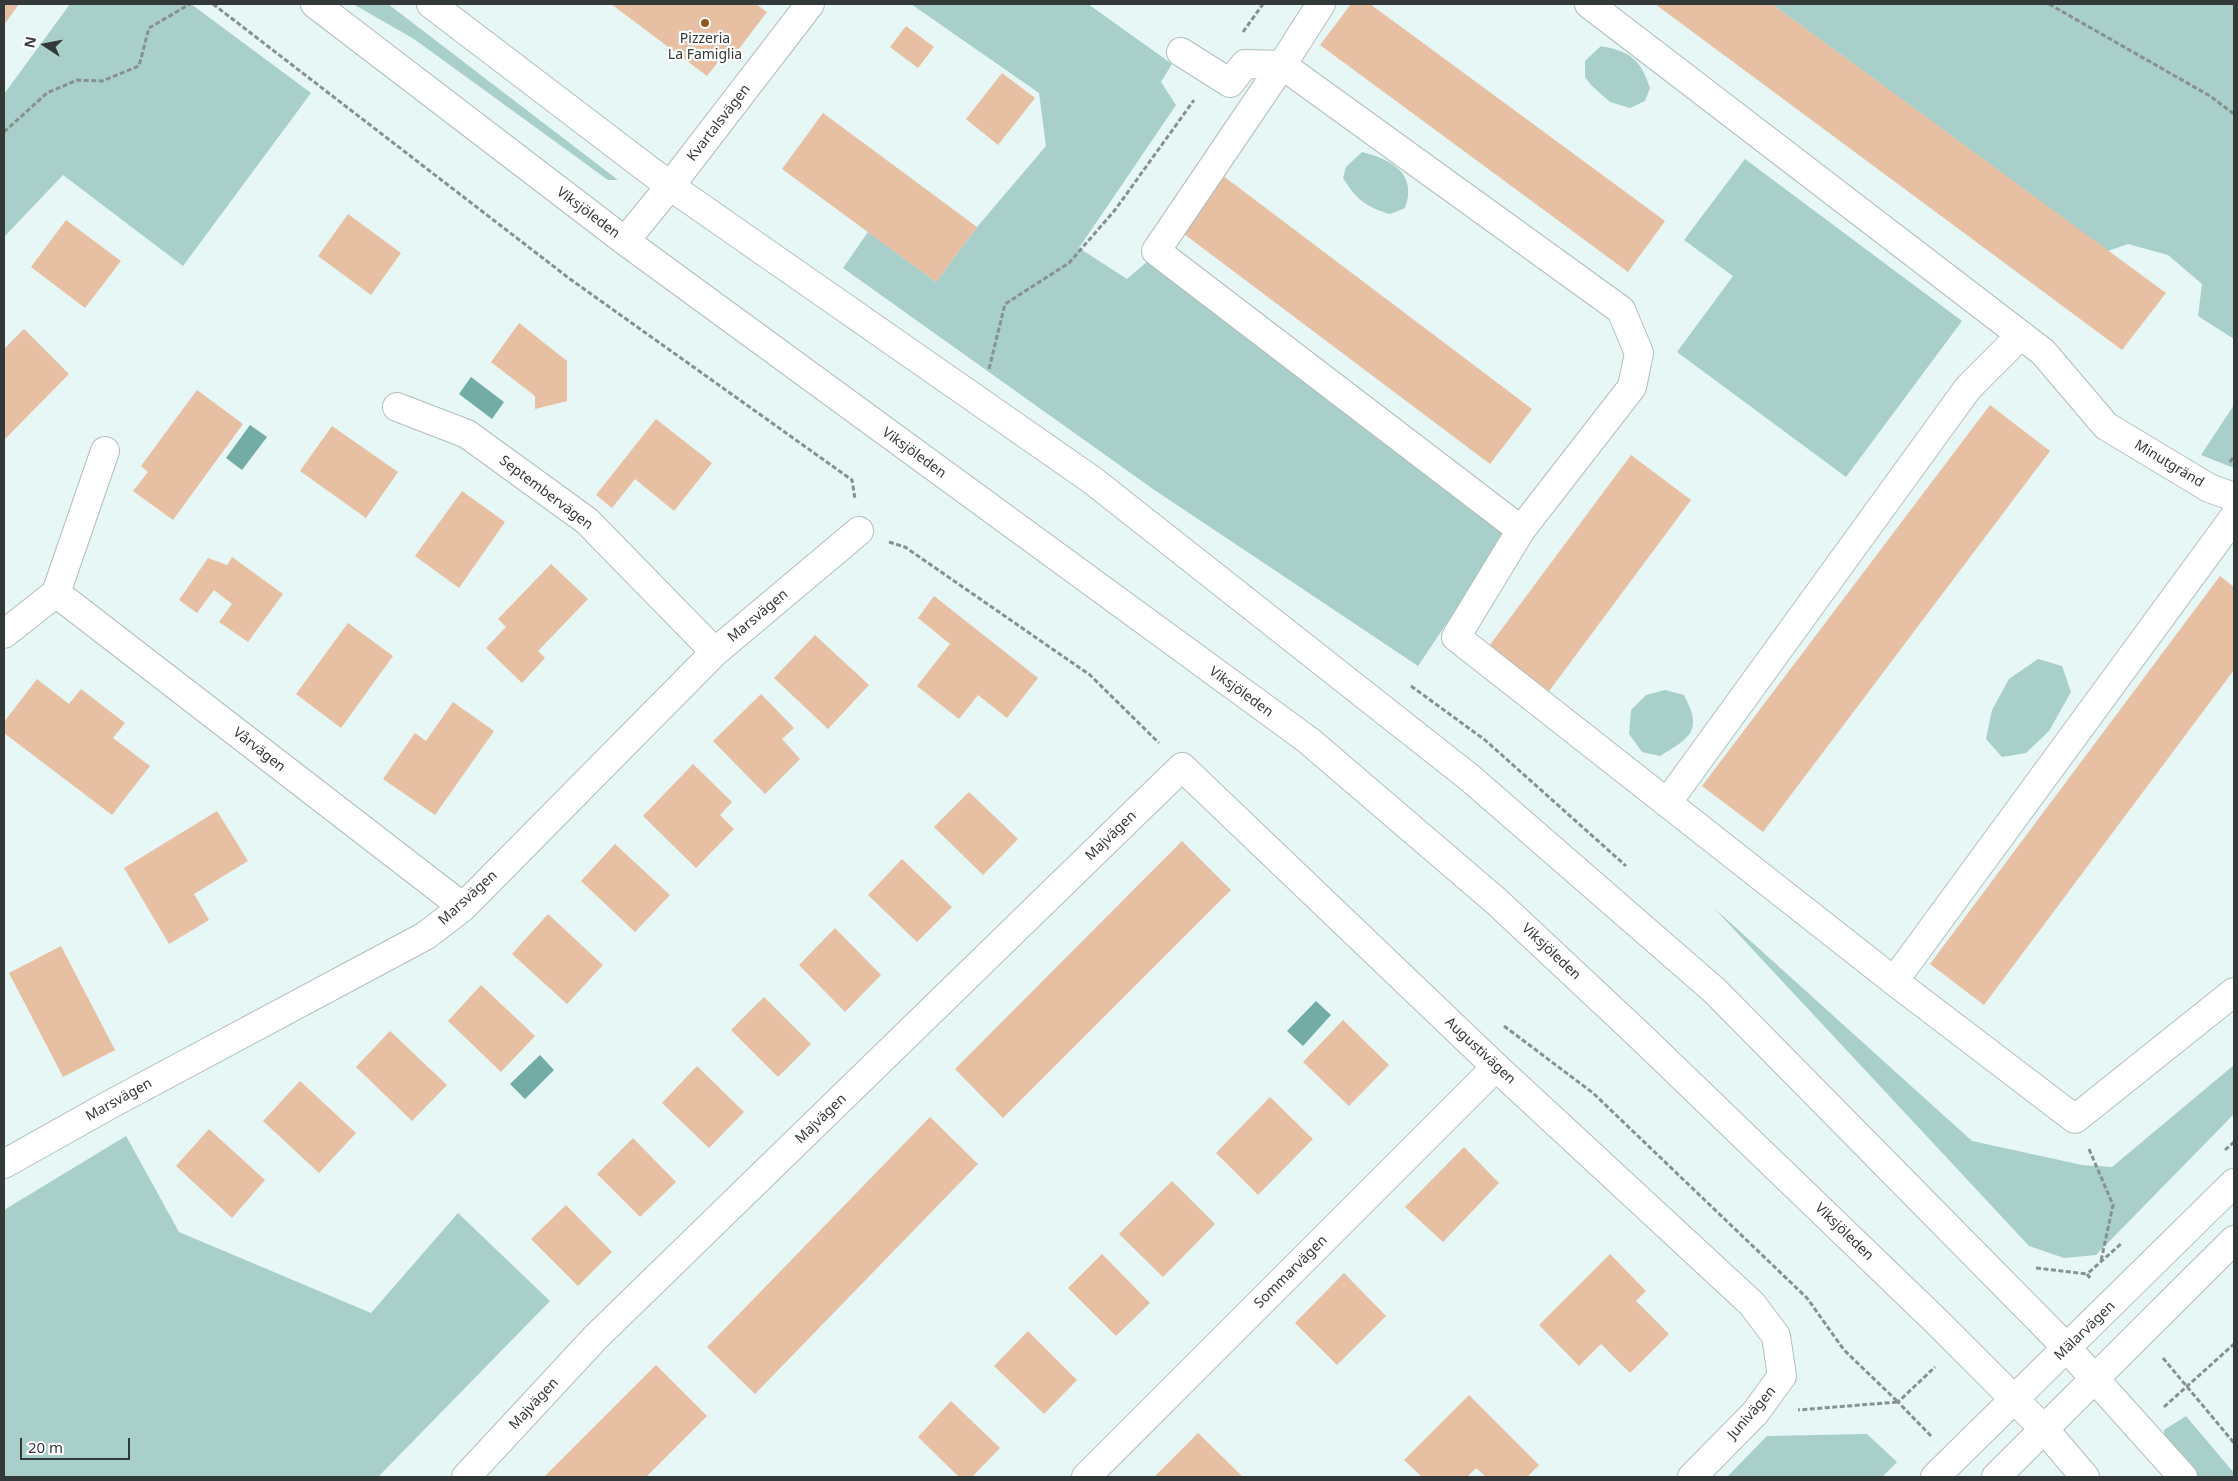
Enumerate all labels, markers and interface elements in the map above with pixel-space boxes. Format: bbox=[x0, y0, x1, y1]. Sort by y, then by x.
marker: Pizzeria La Famiglia bbox=[699, 17, 711, 29]
north arrow bbox=[20, 20, 70, 70]
place label: Pizzeria La Famiglia bbox=[668, 31, 742, 64]
text: N bbox=[19, 35, 40, 49]
street label: Kvartalsvägen bbox=[684, 81, 754, 165]
street label: Viksjöleden bbox=[553, 184, 623, 242]
street label: Viksjöleden bbox=[879, 424, 949, 482]
street label: Minutgränd bbox=[2131, 437, 2207, 491]
street label: Septembervägen bbox=[496, 452, 596, 534]
street label: Marsvägen bbox=[725, 586, 791, 646]
street label: Viksjöleden bbox=[1206, 663, 1276, 721]
street label: Vårvägen bbox=[229, 724, 289, 776]
street label: Majvägen bbox=[1082, 808, 1140, 864]
street label: Marsvägen bbox=[435, 867, 501, 929]
street label: Viksjöleden bbox=[1518, 920, 1584, 984]
street label: Augustivägen bbox=[1441, 1014, 1519, 1088]
street label: Marsvägen bbox=[83, 1075, 155, 1125]
street label: Majvägen bbox=[792, 1091, 850, 1147]
street label: Viksjöleden bbox=[1811, 1200, 1877, 1264]
street label: Sommarvägen bbox=[1251, 1232, 1331, 1312]
street label: Mälarvägen bbox=[2051, 1298, 2119, 1364]
street label: Majvägen bbox=[506, 1375, 562, 1433]
street label: Junivägen bbox=[1724, 1383, 1780, 1443]
scale bar bbox=[22, 1428, 132, 1460]
text: 20 m bbox=[28, 1437, 63, 1457]

